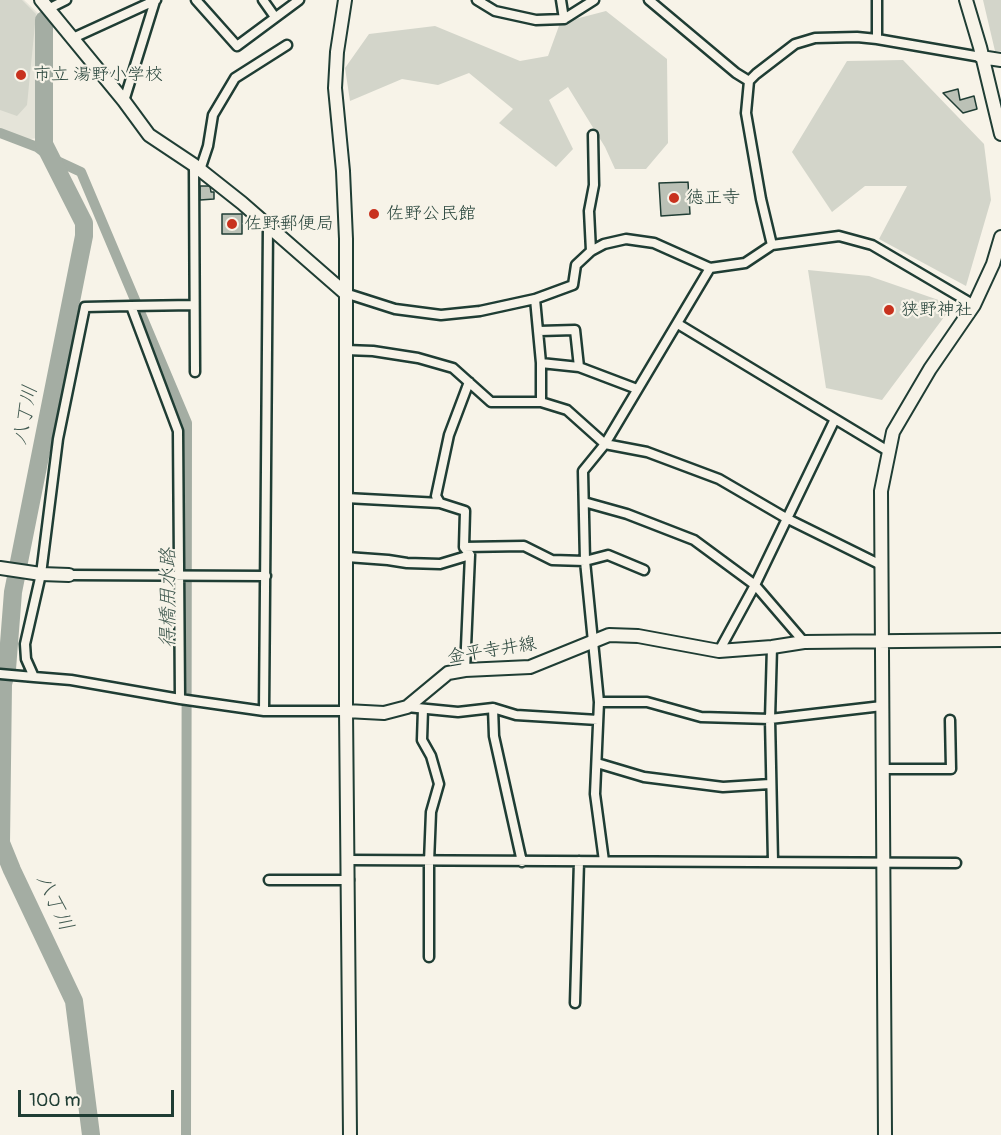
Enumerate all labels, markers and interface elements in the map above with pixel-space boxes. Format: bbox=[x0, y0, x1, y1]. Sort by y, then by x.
place label: 市立 湯野小学校 bbox=[33, 64, 163, 86]
marker: 市立 湯野小学校 bbox=[14, 68, 28, 82]
place label: 徳正寺 bbox=[686, 187, 740, 209]
marker: 徳正寺 bbox=[667, 191, 681, 205]
place label: 佐野公民館 bbox=[386, 203, 476, 225]
marker: 佐野公民館 bbox=[367, 207, 381, 221]
place label: 佐野郵便局 bbox=[244, 213, 334, 235]
marker: 佐野郵便局 bbox=[225, 217, 239, 231]
place label: 狭野神社 bbox=[901, 299, 973, 321]
marker: 狭野神社 bbox=[882, 303, 896, 317]
water label: 八丁川 bbox=[8, 383, 44, 447]
water label: 得橋用水路 bbox=[157, 548, 181, 648]
street label: 金平寺井線 bbox=[446, 633, 538, 669]
water label: 八丁川 bbox=[30, 871, 78, 935]
scale bar bbox=[21, 1078, 177, 1116]
text: 100 m bbox=[29, 1089, 81, 1112]

